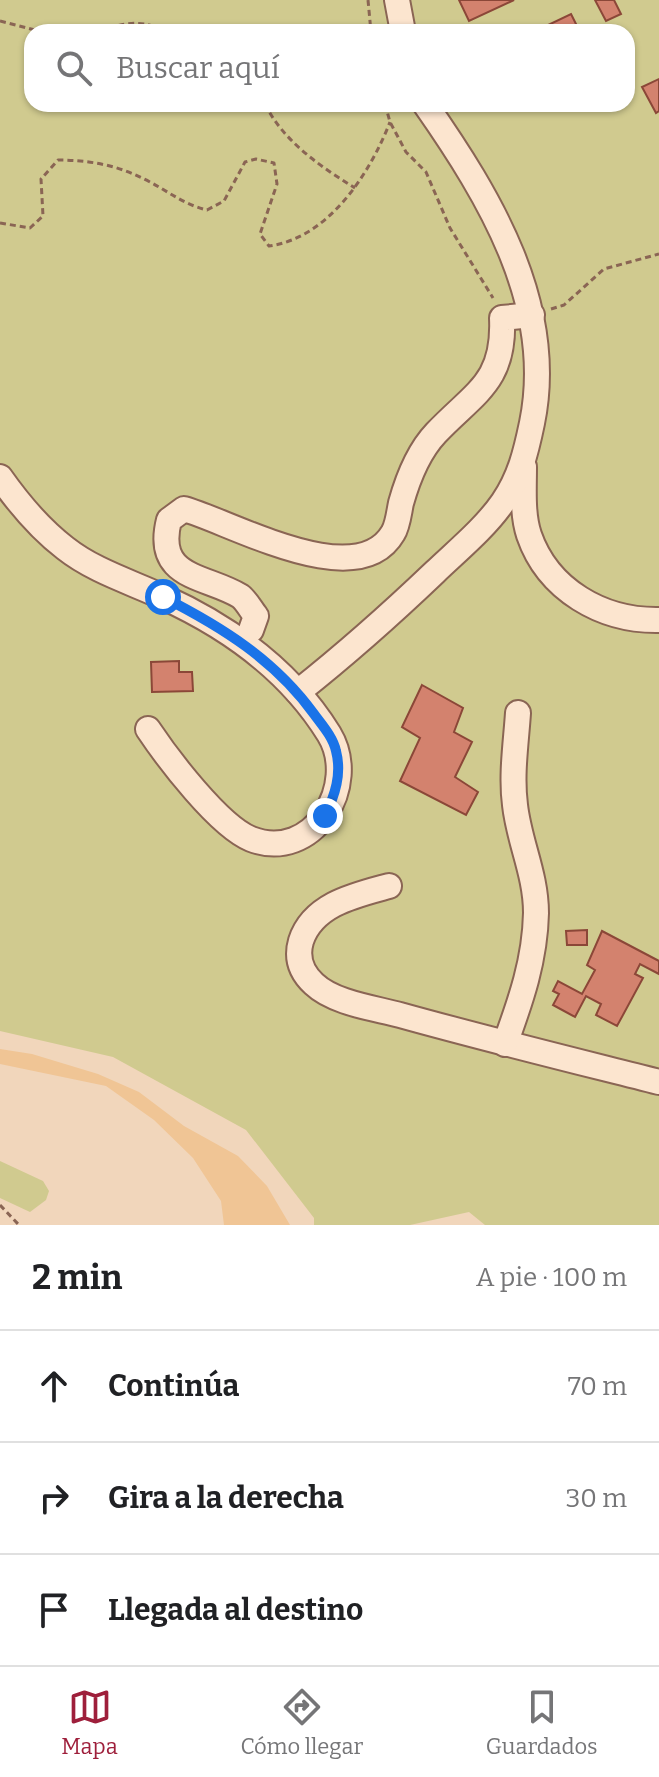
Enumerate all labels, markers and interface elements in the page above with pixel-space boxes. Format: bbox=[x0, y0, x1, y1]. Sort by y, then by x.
search box bbox=[24, 24, 635, 112]
icon: search bbox=[52, 46, 96, 90]
text: Buscar aquí bbox=[116, 50, 280, 86]
route start bbox=[145, 579, 181, 615]
route end bbox=[307, 798, 343, 834]
text: 2 min bbox=[32, 1257, 122, 1298]
text: A pie · 100 m bbox=[476, 1262, 627, 1293]
icon: ahead bbox=[32, 1364, 76, 1408]
text: Continúa bbox=[108, 1368, 239, 1404]
text: 70 m bbox=[568, 1371, 627, 1402]
icon: right bbox=[32, 1476, 76, 1520]
text: Gira a la derecha bbox=[108, 1480, 344, 1516]
text: 30 m bbox=[566, 1483, 627, 1514]
icon: arrive bbox=[32, 1588, 76, 1632]
text: Llegada al destino bbox=[108, 1592, 363, 1628]
tab: Mapa bbox=[61, 1685, 118, 1760]
tab: Cómo llegar bbox=[240, 1685, 363, 1760]
tab: Guardados bbox=[486, 1685, 598, 1760]

